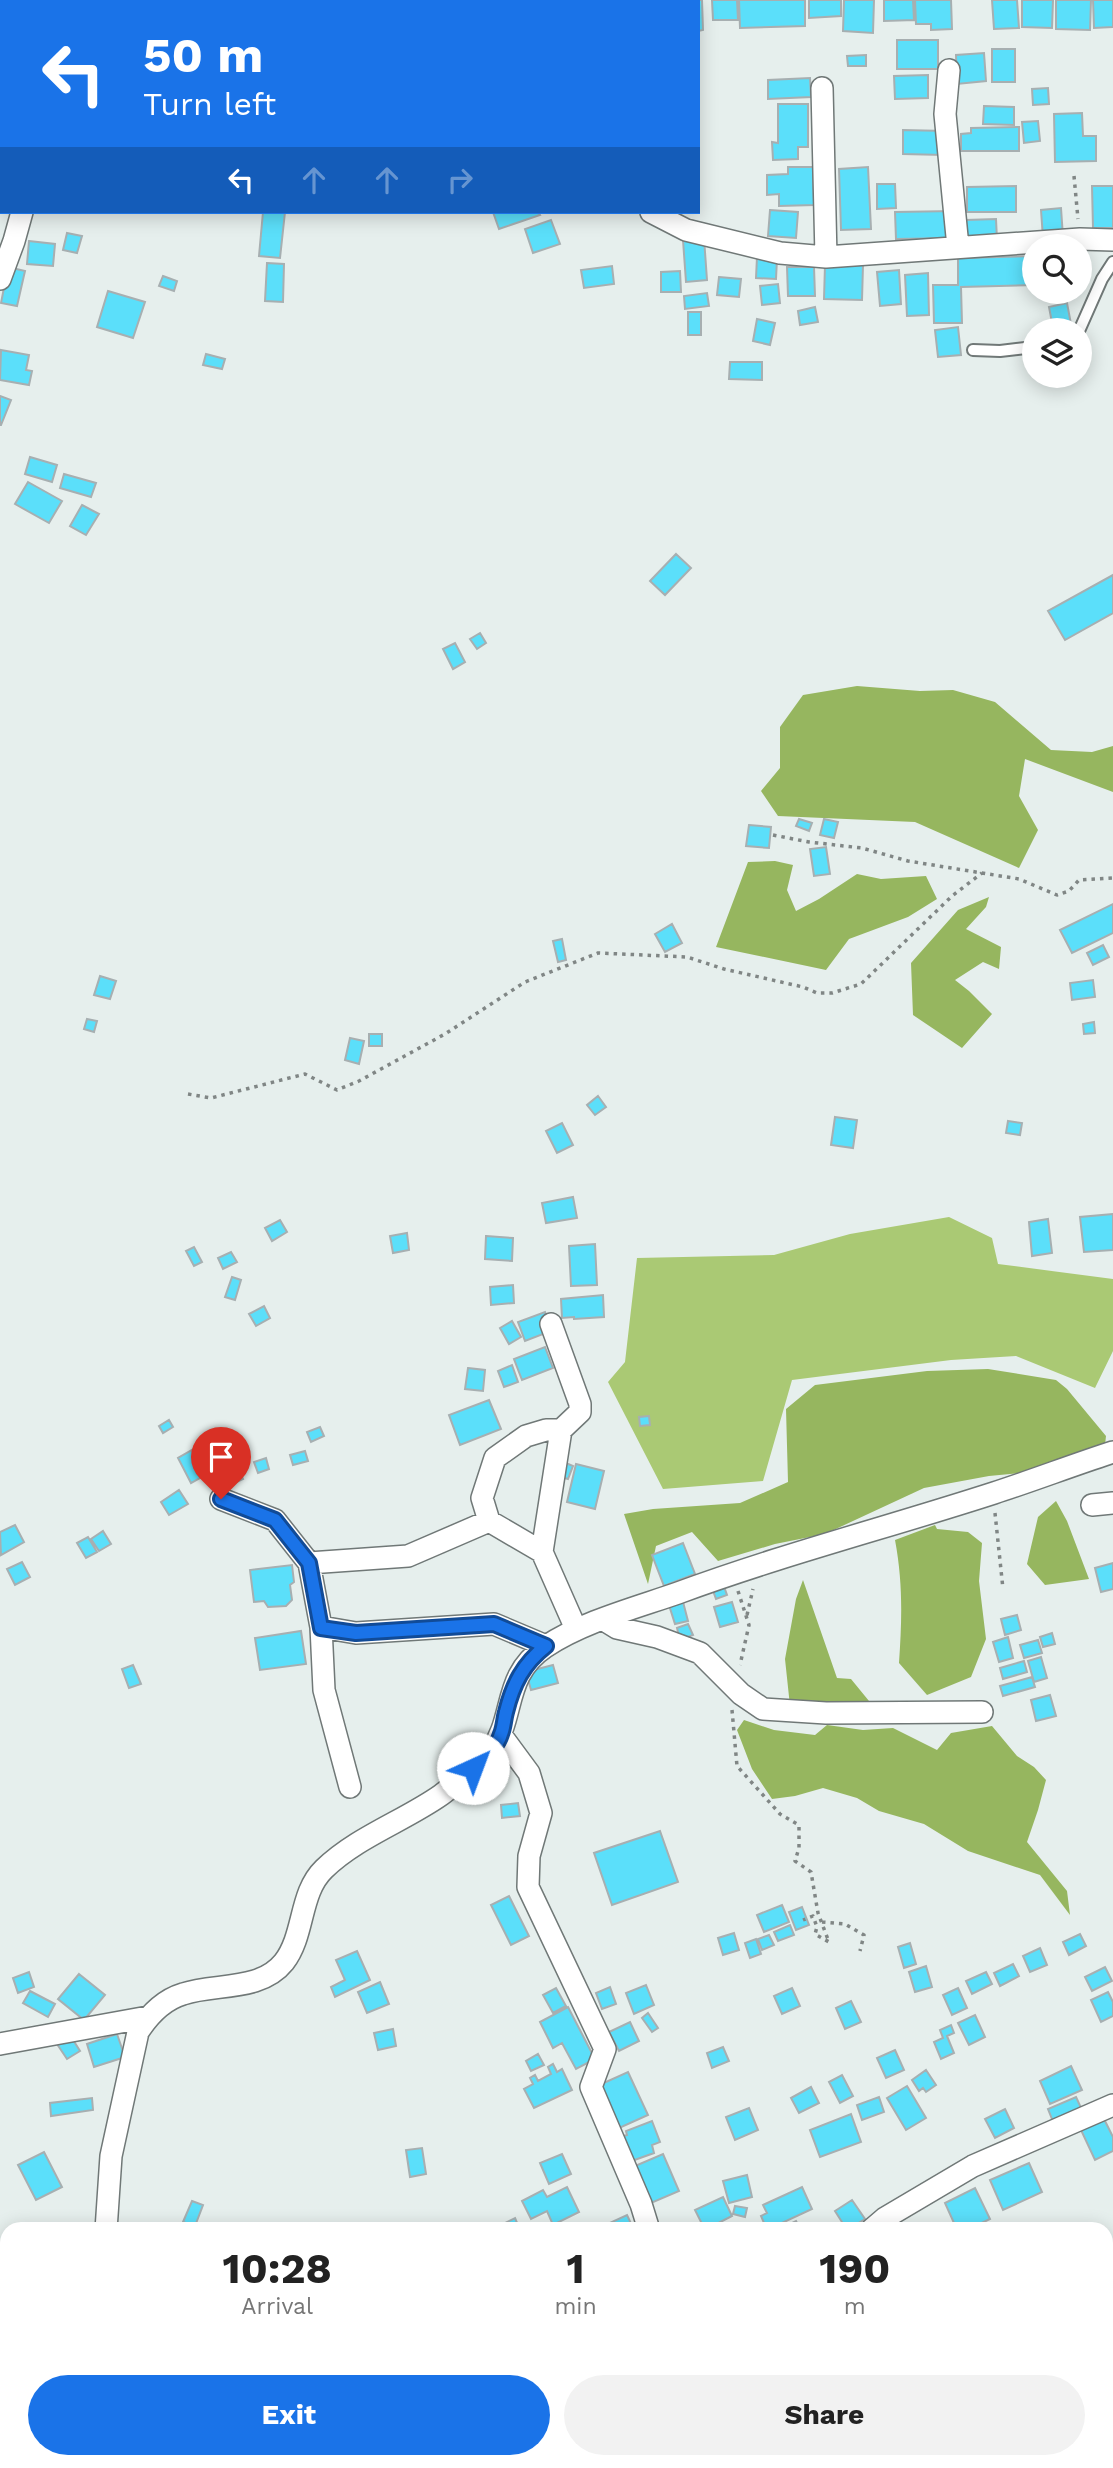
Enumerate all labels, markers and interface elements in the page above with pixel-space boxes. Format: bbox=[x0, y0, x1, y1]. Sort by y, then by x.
text: 50 m bbox=[143, 26, 263, 84]
icon: left bbox=[28, 28, 119, 119]
text: Turn left bbox=[143, 85, 276, 123]
icon: left bbox=[222, 161, 260, 199]
icon: ahead bbox=[295, 161, 333, 199]
icon: ahead bbox=[368, 161, 406, 199]
icon: right bbox=[441, 161, 479, 199]
map controls bbox=[1022, 234, 1092, 388]
button: search bbox=[1022, 234, 1092, 304]
button: layers bbox=[1022, 318, 1092, 388]
pin bbox=[191, 1427, 251, 1499]
icon: arrive bbox=[202, 1438, 240, 1476]
position arrow bbox=[436, 1731, 510, 1805]
text: 10:28 bbox=[223, 2244, 332, 2293]
text: 1 bbox=[567, 2244, 585, 2293]
text: 190 bbox=[819, 2244, 890, 2293]
text: Arrival bbox=[241, 2293, 313, 2320]
text: min bbox=[554, 2293, 597, 2320]
text: m bbox=[844, 2293, 866, 2320]
button: Exit bbox=[28, 2375, 550, 2455]
button: Share bbox=[564, 2375, 1085, 2455]

